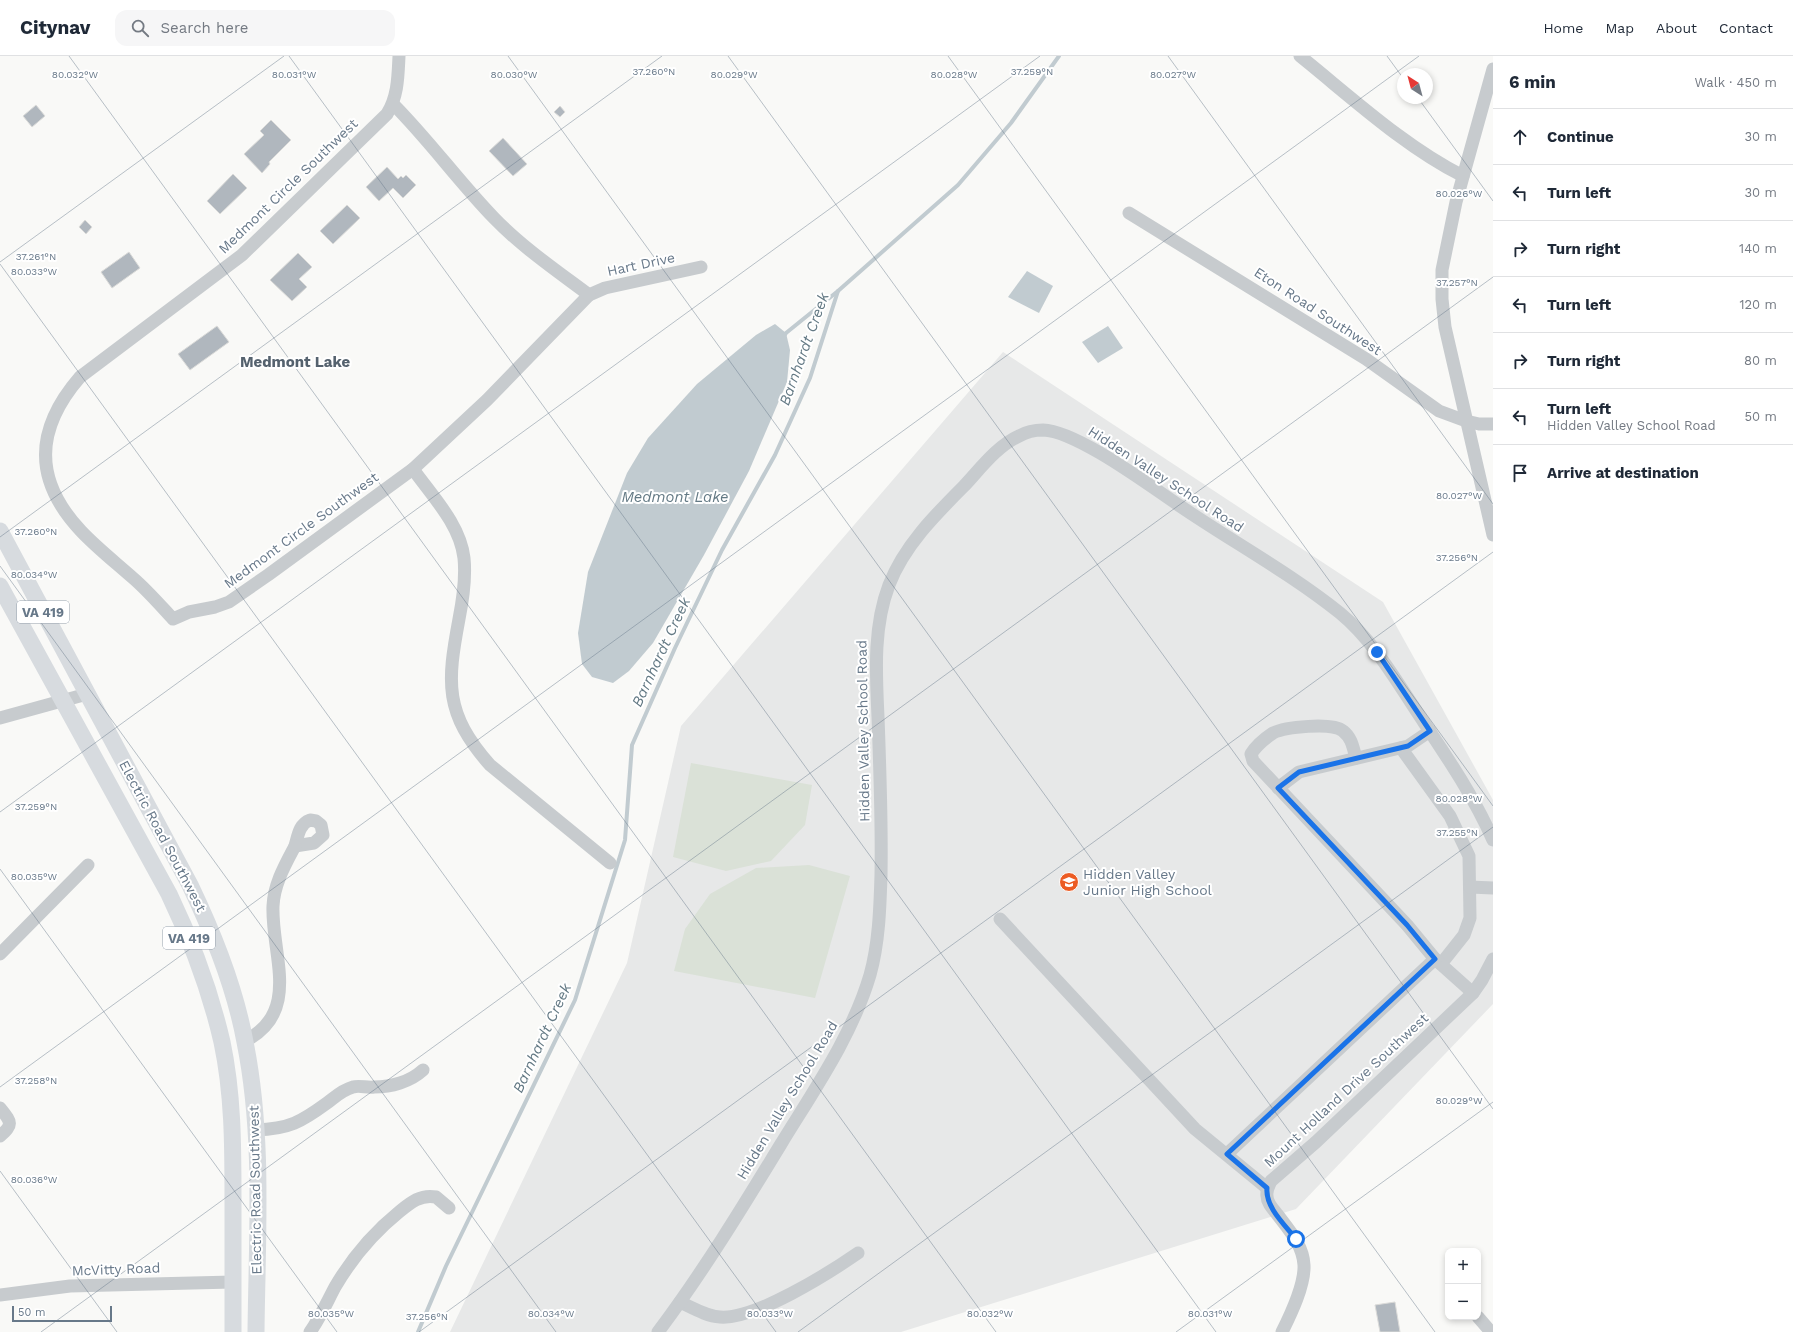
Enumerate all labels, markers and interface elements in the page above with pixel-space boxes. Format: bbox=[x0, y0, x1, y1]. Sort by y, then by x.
search box bbox=[115, 10, 395, 46]
text: Citynav bbox=[20, 16, 91, 39]
icon: search bbox=[129, 17, 151, 39]
text: Search here bbox=[161, 19, 248, 37]
text: Home bbox=[1543, 20, 1583, 36]
text: Map bbox=[1605, 20, 1634, 36]
text: About bbox=[1656, 20, 1697, 36]
text: Contact bbox=[1719, 20, 1773, 36]
text: 37.260°N bbox=[633, 66, 675, 77]
text: 37.259°N bbox=[1011, 66, 1053, 77]
north arrow bbox=[1397, 68, 1433, 104]
text: 80.032°W bbox=[52, 69, 99, 80]
text: 80.031°W bbox=[272, 69, 317, 80]
text: 80.030°W bbox=[491, 69, 538, 80]
text: 80.029°W bbox=[711, 69, 758, 80]
text: 80.028°W bbox=[931, 69, 978, 80]
text: 80.027°W bbox=[1150, 69, 1197, 80]
text: 6 min bbox=[1509, 72, 1556, 92]
text: Walk · 450 m bbox=[1694, 75, 1777, 90]
street label: Medmont Circle Southwest bbox=[215, 115, 361, 257]
icon: ahead bbox=[1509, 126, 1531, 148]
text: Continue bbox=[1547, 128, 1614, 146]
text: 30 m bbox=[1745, 129, 1777, 144]
icon: left bbox=[1509, 182, 1531, 204]
text: Turn left bbox=[1547, 184, 1611, 202]
text: 30 m bbox=[1745, 185, 1777, 200]
text: 80.026°W bbox=[1436, 188, 1483, 199]
icon: right bbox=[1509, 238, 1531, 260]
text: Turn right bbox=[1547, 240, 1620, 258]
text: 140 m bbox=[1739, 241, 1777, 256]
street label: Hart Drive bbox=[606, 249, 676, 279]
text: 37.261°N bbox=[16, 251, 56, 262]
street label: Eton Road Southwest bbox=[1251, 264, 1385, 358]
text: 80.033°W bbox=[11, 266, 58, 277]
text: 37.257°N bbox=[1436, 277, 1478, 288]
water label: Barnhardt Creek bbox=[775, 289, 833, 408]
icon: left bbox=[1509, 294, 1531, 316]
text: Turn left bbox=[1547, 296, 1611, 314]
text: 120 m bbox=[1739, 297, 1777, 312]
icon: right bbox=[1509, 350, 1531, 372]
text: Turn right bbox=[1547, 352, 1620, 370]
district label: Medmont Lake bbox=[240, 353, 350, 371]
text: 80 m bbox=[1744, 353, 1777, 368]
text: Turn left bbox=[1547, 400, 1611, 418]
icon: left bbox=[1509, 406, 1531, 428]
text: 50 m bbox=[1745, 409, 1777, 424]
text: Hidden Valley School Road bbox=[1547, 418, 1716, 433]
street label: Hidden Valley School Road bbox=[1085, 423, 1247, 535]
icon: arrive bbox=[1509, 462, 1531, 484]
text: Arrive at destination bbox=[1547, 464, 1699, 482]
street label: Medmont Circle Southwest bbox=[221, 469, 381, 591]
water label: Medmont Lake bbox=[621, 488, 729, 506]
text: 80.027°W bbox=[1436, 490, 1483, 501]
text: 37.260°N bbox=[15, 526, 57, 537]
text: 37.256°N bbox=[1436, 552, 1478, 563]
text: 80.034°W bbox=[11, 569, 58, 580]
water label: Barnhardt Creek bbox=[628, 594, 695, 710]
road number: VA 419 bbox=[17, 601, 69, 623]
street label: Hidden Valley School Road bbox=[853, 640, 873, 822]
route end bbox=[1368, 643, 1386, 661]
street label: Electric Road Southwest bbox=[116, 758, 210, 915]
text: 80.028°W bbox=[1436, 793, 1483, 804]
text: 37.259°N bbox=[15, 801, 57, 812]
text: 37.255°N bbox=[1436, 827, 1478, 838]
place label: Hidden Valley Junior High School bbox=[1083, 866, 1213, 898]
text: 80.035°W bbox=[11, 871, 58, 882]
school or university icon: Hidden Valley Junior High School bbox=[1058, 871, 1080, 893]
road number: VA 419 bbox=[163, 927, 215, 949]
water label: Barnhardt Creek bbox=[509, 980, 576, 1096]
street label: Mount Holland Drive Southwest bbox=[1261, 1010, 1431, 1170]
street label: Hidden Valley School Road bbox=[733, 1018, 841, 1182]
text: 37.258°N bbox=[15, 1075, 57, 1086]
text: 80.029°W bbox=[1436, 1095, 1483, 1106]
street label: Electric Road Southwest bbox=[246, 1105, 264, 1275]
text: 80.036°W bbox=[11, 1174, 58, 1185]
route start bbox=[1287, 1230, 1305, 1248]
map controls bbox=[1445, 1248, 1481, 1320]
button: + bbox=[1445, 1248, 1481, 1284]
street label: McVitty Road bbox=[71, 1259, 161, 1279]
button: − bbox=[1445, 1284, 1481, 1320]
scale bar bbox=[12, 1304, 112, 1323]
text: 50 m bbox=[18, 1306, 45, 1319]
text: 80.035°W bbox=[308, 1308, 355, 1319]
text: 80.034°W bbox=[528, 1308, 575, 1319]
text: 80.033°W bbox=[747, 1308, 794, 1319]
text: 80.032°W bbox=[967, 1308, 1014, 1319]
text: 80.031°W bbox=[1188, 1308, 1233, 1319]
text: 37.256°N bbox=[406, 1311, 448, 1322]

